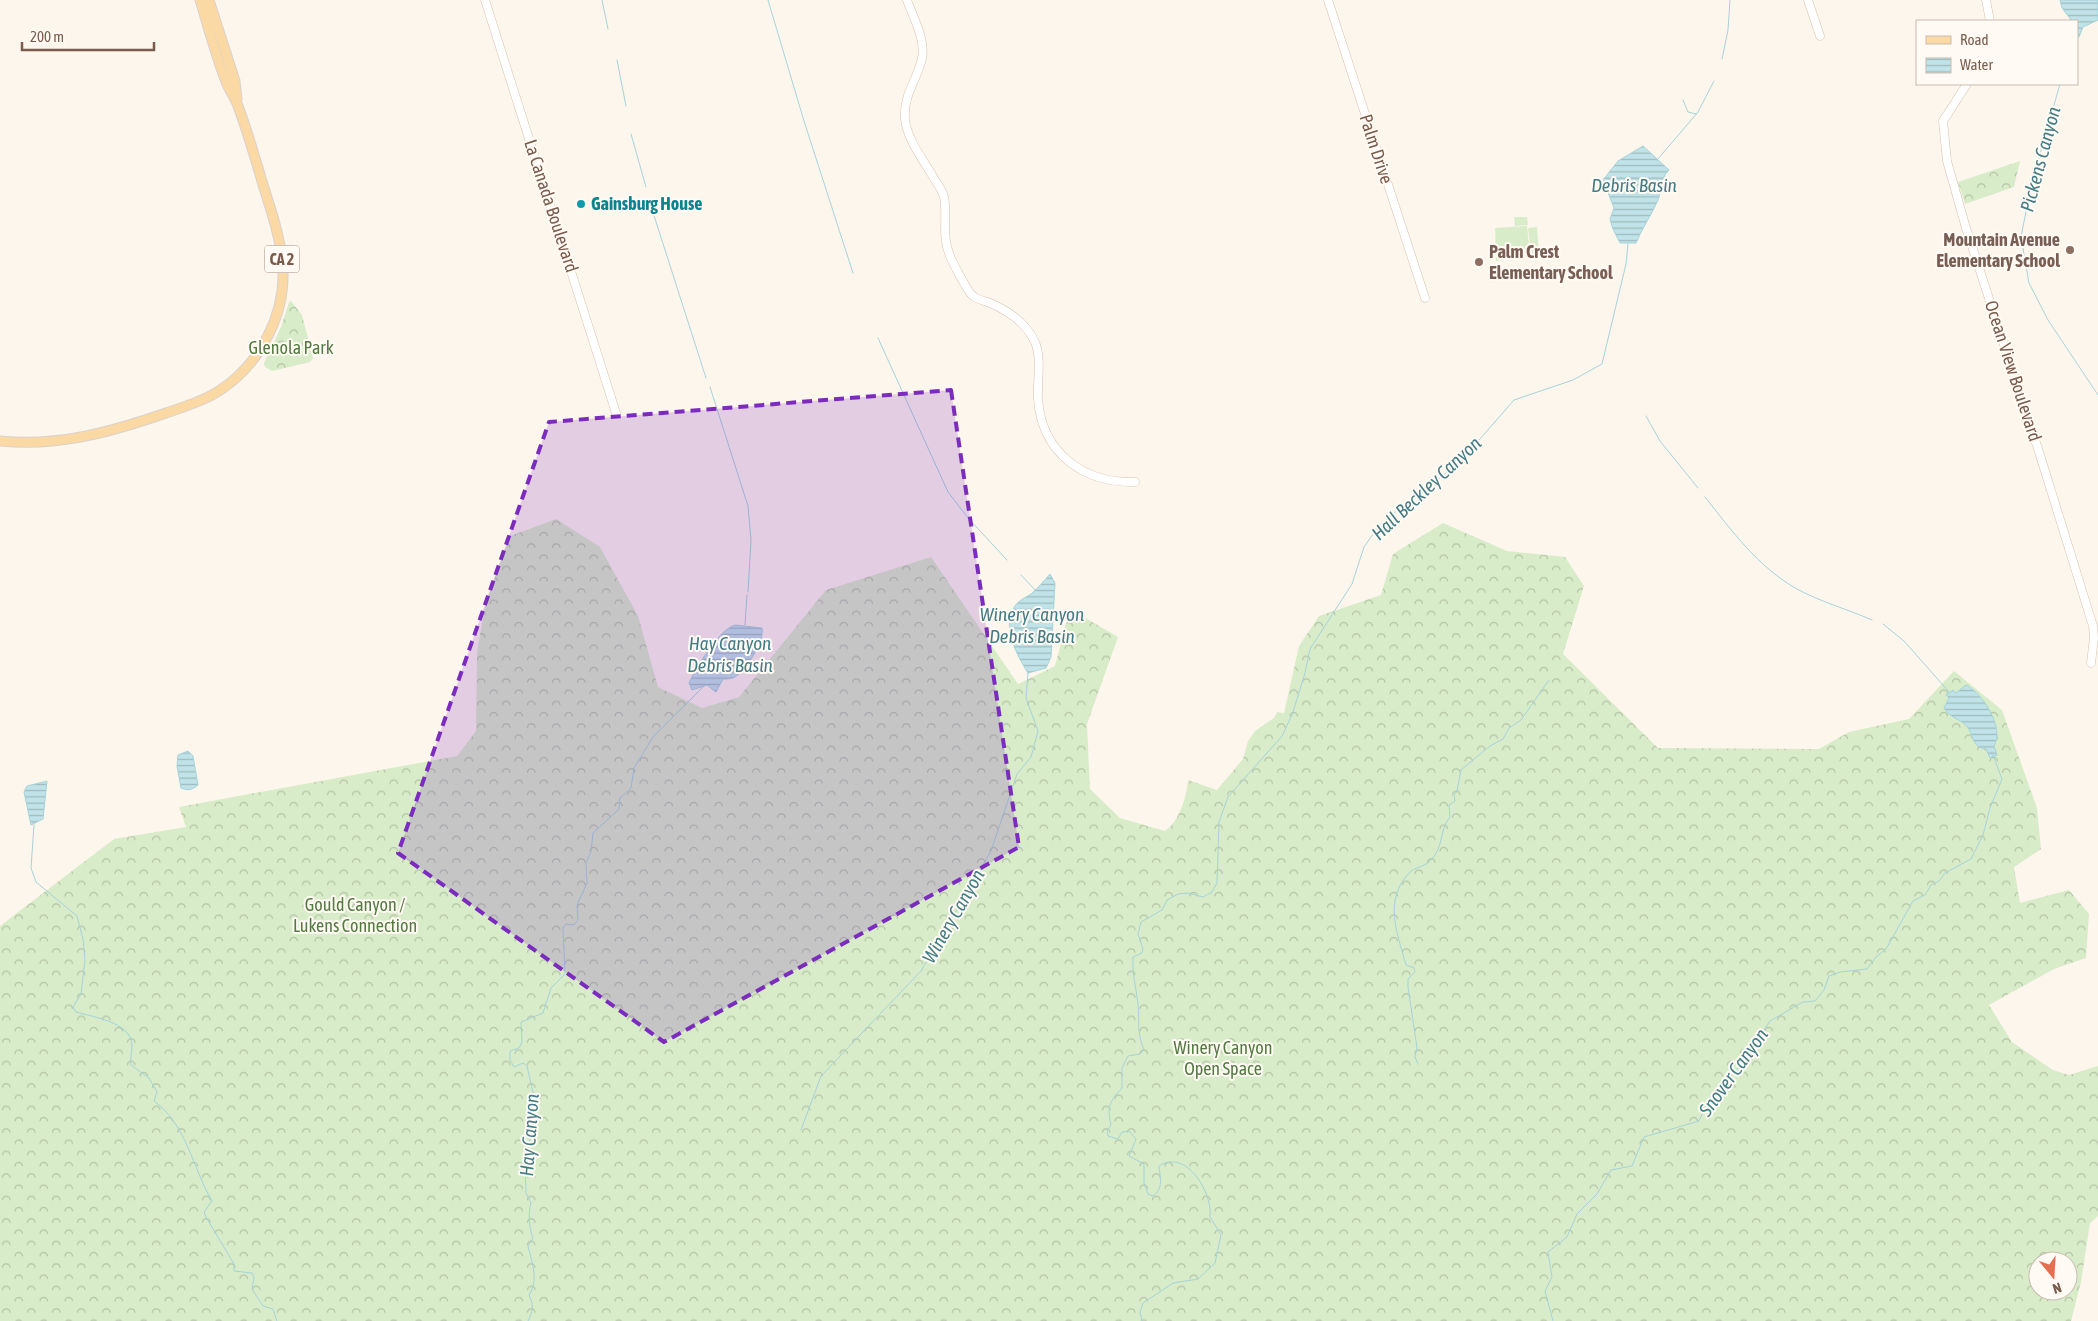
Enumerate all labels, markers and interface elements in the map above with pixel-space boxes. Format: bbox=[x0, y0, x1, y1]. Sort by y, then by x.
scale bar bbox=[22, 20, 155, 52]
legend bbox=[1916, 20, 2078, 85]
text: 200 m bbox=[30, 28, 64, 45]
text: Road bbox=[1960, 31, 1989, 48]
text: Water bbox=[1960, 56, 1993, 73]
water label: Pickens Canyon bbox=[2015, 104, 2065, 214]
street label: Palm Drive bbox=[1355, 111, 1398, 186]
street label: La Canada Boulevard bbox=[520, 137, 583, 275]
water label: Debris Basin bbox=[1591, 174, 1677, 196]
place label: Gainsburg House bbox=[591, 193, 702, 214]
marker: Gainsburg House bbox=[575, 198, 587, 210]
place label: Mountain Avenue Elementary School bbox=[1936, 229, 2060, 271]
place label: Palm Crest Elementary School bbox=[1489, 241, 1613, 283]
marker: Mountain Avenue Elementary School bbox=[2064, 244, 2076, 256]
road number: CA 2 bbox=[264, 245, 300, 272]
marker: Palm Crest Elementary School bbox=[1473, 256, 1485, 268]
street label: Ocean View Boulevard bbox=[1981, 298, 2046, 444]
park label: Glenola Park bbox=[248, 337, 334, 358]
water label: Hall Beckley Canyon bbox=[1367, 432, 1485, 544]
water label: Winery Canyon Debris Basin bbox=[980, 603, 1084, 647]
water label: Hay Canyon Debris Basin bbox=[687, 632, 773, 676]
water label: Winery Canyon bbox=[917, 865, 989, 967]
park label: Gould Canyon / Lukens Connection bbox=[293, 894, 417, 936]
water label: Snover Canyon bbox=[1693, 1024, 1772, 1121]
park label: Winery Canyon Open Space bbox=[1174, 1037, 1272, 1079]
water label: Hay Canyon bbox=[515, 1093, 543, 1177]
north arrow bbox=[2028, 1251, 2078, 1301]
text: N bbox=[2051, 1279, 2063, 1297]

